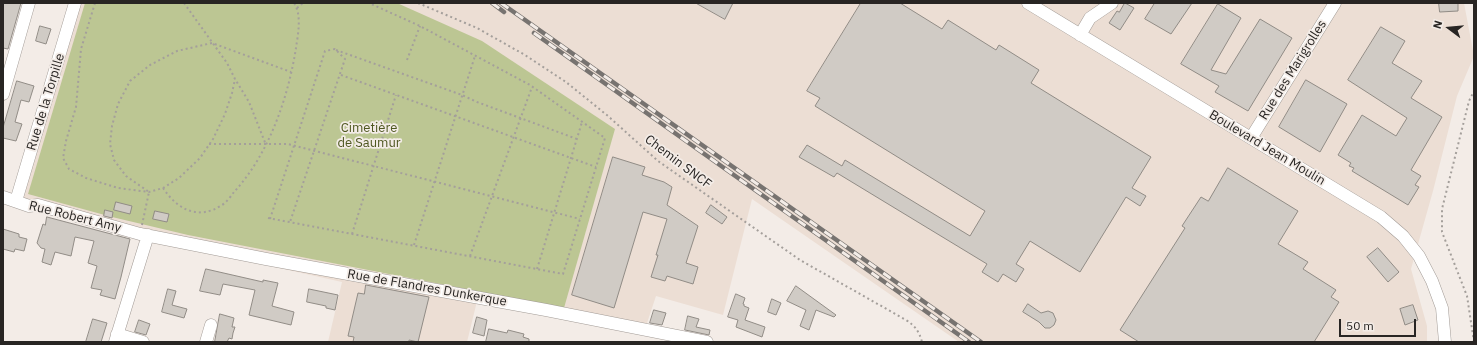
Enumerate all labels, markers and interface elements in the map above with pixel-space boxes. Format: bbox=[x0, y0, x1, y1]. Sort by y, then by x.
north arrow bbox=[1429, 8, 1469, 48]
street label: Rue des Marigrolles bbox=[1256, 17, 1330, 123]
text: N bbox=[1430, 19, 1445, 30]
street label: Rue de la Torpille bbox=[24, 52, 68, 152]
street label: Boulevard Jean Moulin bbox=[1206, 107, 1328, 189]
park label: Cimetière de Saumur bbox=[337, 120, 401, 151]
street label: Chemin SNCF bbox=[641, 132, 715, 192]
street label: Rue Robert Amy bbox=[27, 198, 123, 236]
street label: Rue de Flandres Dunkerque bbox=[346, 266, 508, 310]
scale bar bbox=[1341, 311, 1418, 337]
text: 50 m bbox=[1346, 318, 1374, 333]

